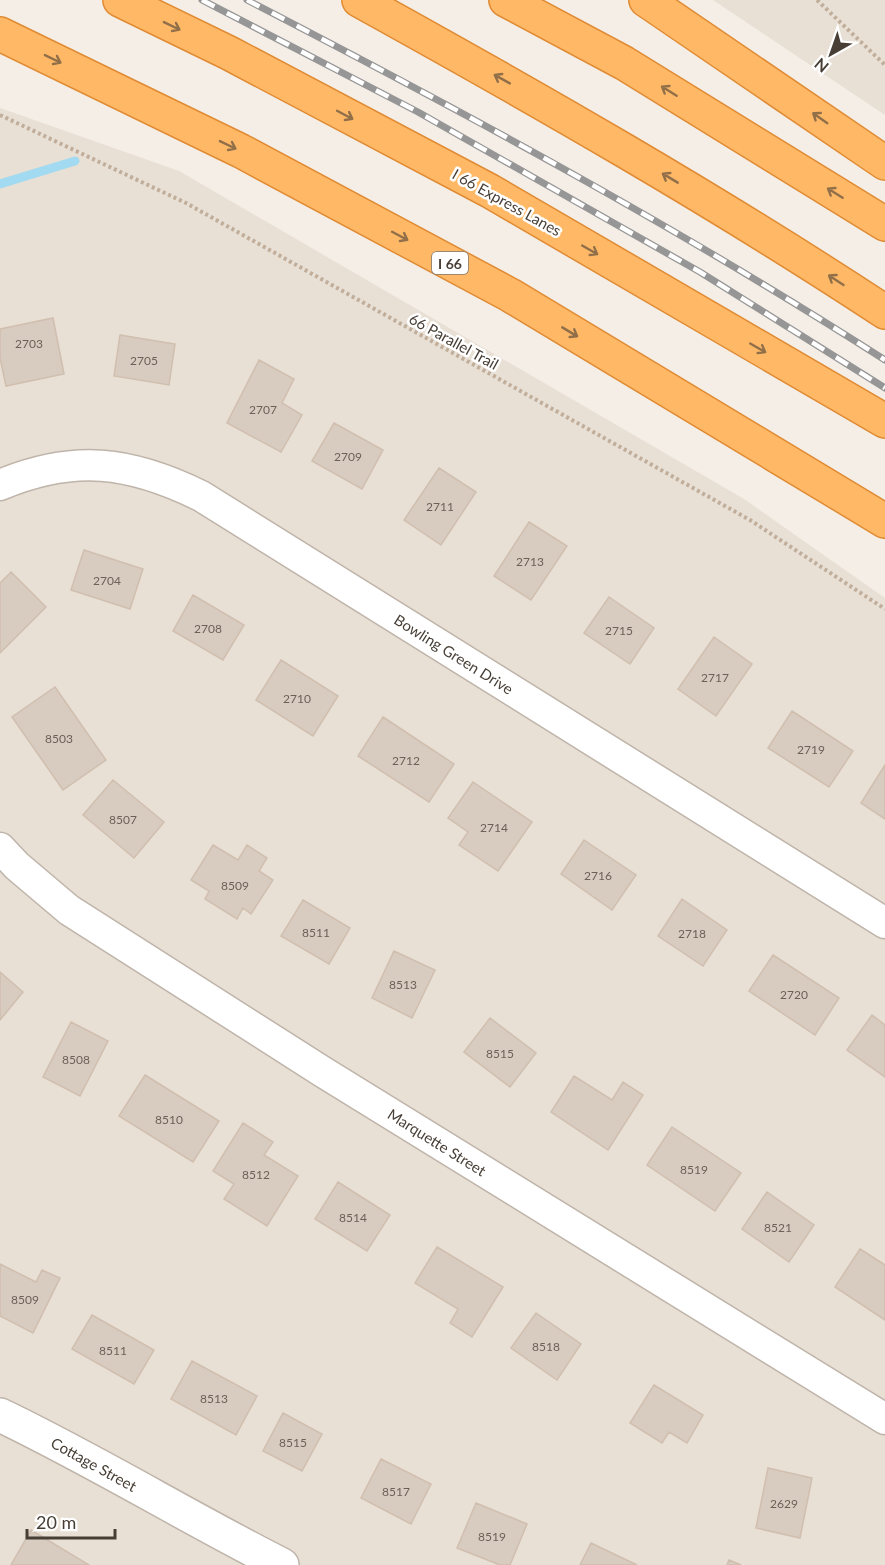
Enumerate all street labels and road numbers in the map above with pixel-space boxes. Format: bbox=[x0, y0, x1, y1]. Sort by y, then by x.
street label: I 66 Express Lanes bbox=[449, 165, 565, 239]
road number: I 66 bbox=[432, 252, 468, 274]
street label: 66 Parallel Trail bbox=[406, 309, 502, 373]
street label: Bowling Green Drive bbox=[391, 610, 517, 698]
street label: Marquette Street bbox=[385, 1105, 490, 1180]
street label: Cottage Street bbox=[48, 1433, 140, 1495]

